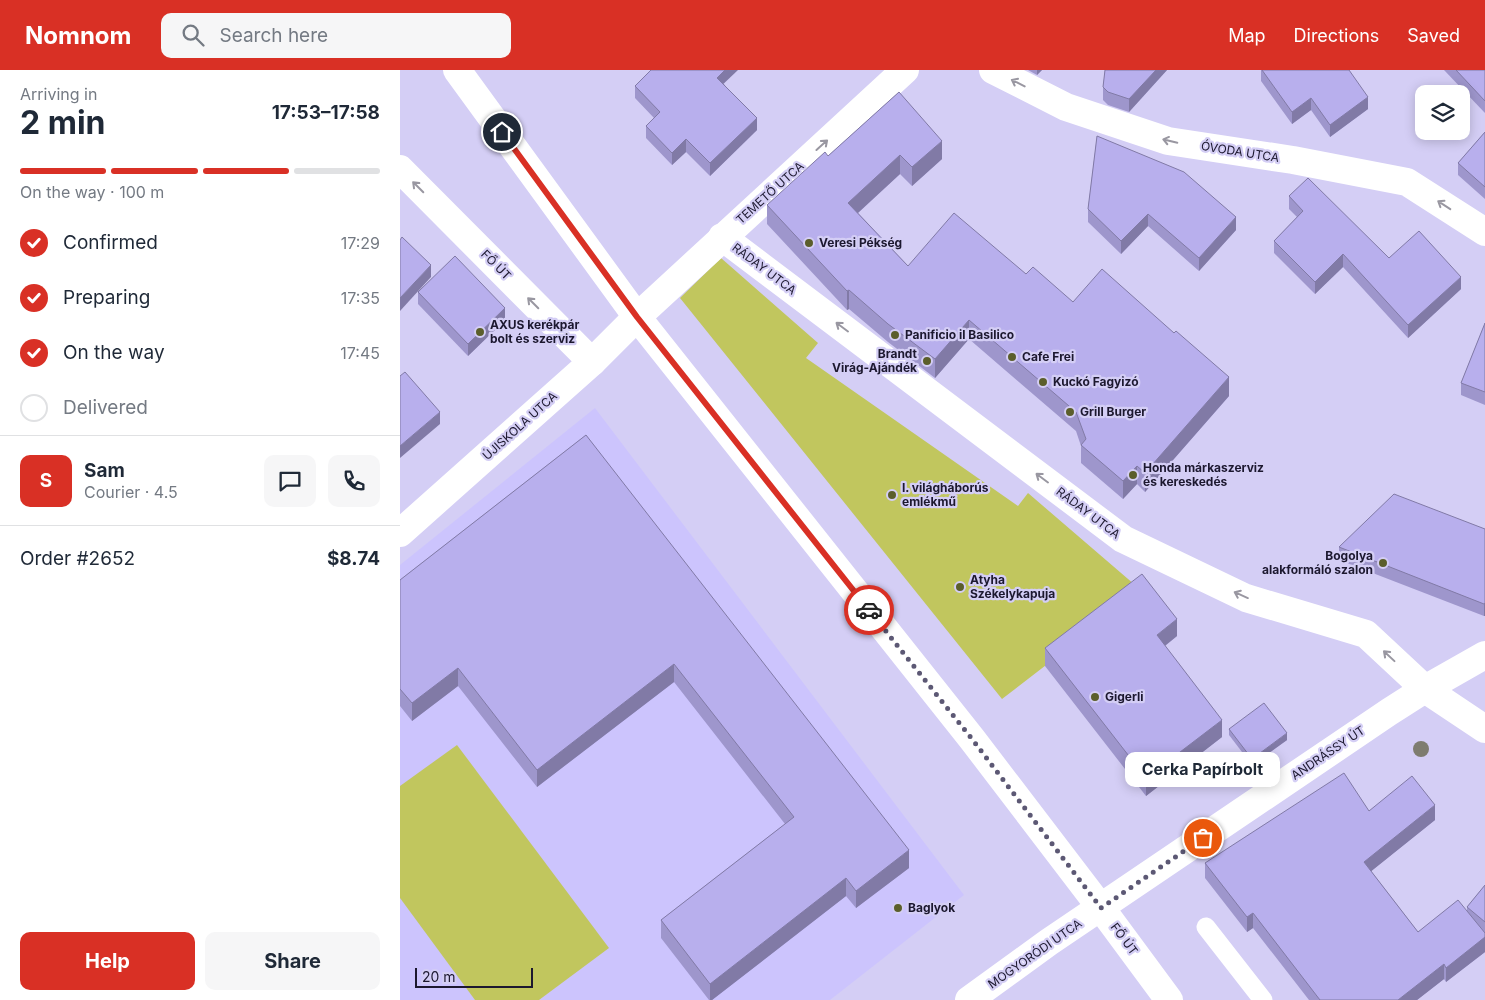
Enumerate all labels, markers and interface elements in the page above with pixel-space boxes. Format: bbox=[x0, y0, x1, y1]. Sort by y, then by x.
search box bbox=[161, 13, 511, 58]
text: Nomnom bbox=[25, 21, 131, 50]
icon: search bbox=[179, 21, 207, 49]
text: Search here bbox=[219, 24, 328, 47]
text: Map bbox=[1228, 25, 1266, 46]
text: Directions bbox=[1294, 25, 1379, 46]
text: Saved bbox=[1407, 25, 1460, 46]
one-way arrow bbox=[1011, 78, 1026, 88]
text: Arriving in bbox=[20, 84, 97, 104]
map controls bbox=[1415, 85, 1470, 140]
button: layers bbox=[1415, 85, 1470, 140]
text: 17:53–17:58 bbox=[272, 101, 380, 124]
text: 2 min bbox=[20, 103, 106, 142]
pin bbox=[481, 111, 523, 153]
icon: home bbox=[488, 118, 516, 146]
one-way arrow bbox=[1162, 136, 1178, 145]
street label: ÓVODA UTCA bbox=[1200, 138, 1280, 165]
one-way arrow bbox=[816, 139, 829, 151]
street label: TEMETŐ UTCA bbox=[733, 158, 807, 227]
text: On the way · 100 m bbox=[20, 182, 164, 202]
one-way arrow bbox=[413, 182, 425, 194]
one-way arrow bbox=[1437, 200, 1451, 211]
icon: check bbox=[20, 229, 48, 257]
text: Confirmed bbox=[63, 231, 158, 254]
text: 17:29 bbox=[341, 233, 380, 253]
place label: Veresi Pékség bbox=[819, 235, 902, 250]
marker: Veresi Pékség bbox=[803, 237, 815, 249]
street label: RÁDAY UTCA bbox=[729, 240, 799, 298]
street label: FŐ ÚT bbox=[478, 247, 515, 283]
icon: check bbox=[20, 284, 48, 312]
text: Preparing bbox=[63, 286, 150, 309]
text: 17:35 bbox=[341, 288, 380, 308]
one-way arrow bbox=[527, 296, 539, 309]
place label: AXUS kerékpár bolt és szerviz bbox=[490, 317, 579, 346]
one-way arrow bbox=[836, 322, 849, 333]
marker: AXUS kerékpár bolt és szerviz bbox=[474, 326, 486, 338]
place label: Panificio il Basilico bbox=[905, 327, 1014, 342]
marker: Panificio il Basilico bbox=[889, 329, 901, 341]
icon: check bbox=[20, 339, 48, 367]
text: On the way bbox=[63, 341, 165, 364]
text: 17:45 bbox=[340, 343, 380, 363]
place label: Brandt Virág-Ajándék bbox=[832, 346, 918, 375]
place label: Cafe Frei bbox=[1022, 349, 1074, 364]
marker: Cafe Frei bbox=[1006, 351, 1018, 363]
marker: Brandt Virág-Ajándék bbox=[921, 355, 933, 367]
place label: Kuckó Fagyizó bbox=[1053, 374, 1139, 389]
marker: Kuckó Fagyizó bbox=[1037, 376, 1049, 388]
street label: ÚJISKOLA UTCA bbox=[479, 388, 560, 463]
text: Delivered bbox=[63, 396, 148, 419]
place label: Grill Burger bbox=[1080, 404, 1146, 419]
marker: Grill Burger bbox=[1064, 406, 1076, 418]
button: chat bbox=[264, 455, 316, 507]
button: phone bbox=[328, 455, 380, 507]
text: Sam bbox=[84, 459, 125, 482]
place label: Honda márkaszerviz és kereskedés bbox=[1143, 460, 1264, 489]
text: S bbox=[40, 469, 52, 492]
marker: Honda márkaszerviz és kereskedés bbox=[1127, 469, 1139, 481]
one-way arrow bbox=[1036, 472, 1049, 483]
place label: I. világháborús emlékmű bbox=[902, 480, 989, 509]
text: Courier · 4.5 bbox=[84, 482, 178, 502]
street label: RÁDAY UTCA bbox=[1053, 484, 1123, 542]
marker: I. világháborús emlékmű bbox=[886, 489, 898, 501]
text: Order #2652 bbox=[20, 547, 135, 570]
text: $8.74 bbox=[327, 547, 380, 570]
place label: Bogolya alakformáló szalon bbox=[1262, 548, 1373, 577]
marker: Bogolya alakformáló szalon bbox=[1377, 557, 1389, 569]
place label: Atyha Székelykapuja bbox=[970, 572, 1055, 601]
marker: Atyha Székelykapuja bbox=[954, 581, 966, 593]
courier bbox=[844, 585, 894, 635]
one-way arrow bbox=[1234, 590, 1249, 599]
icon: car bbox=[855, 596, 883, 624]
one-way arrow bbox=[1383, 650, 1395, 662]
place label: Gigerli bbox=[1105, 689, 1144, 704]
marker: Gigerli bbox=[1089, 691, 1101, 703]
street label: ANDRÁSSY ÚT bbox=[1288, 722, 1368, 783]
callout: Cerka Papírbolt bbox=[1126, 753, 1280, 788]
text: Cerka Papírbolt bbox=[1142, 759, 1263, 779]
pin bbox=[1182, 817, 1224, 859]
icon: bag bbox=[1189, 824, 1217, 852]
place label: Baglyok bbox=[908, 900, 955, 915]
marker: Baglyok bbox=[892, 902, 904, 914]
street label: MOGYORÓDI UTCA bbox=[985, 916, 1084, 992]
street label: FŐ ÚT bbox=[1107, 920, 1141, 958]
button: Help bbox=[20, 932, 195, 990]
button: Share bbox=[205, 932, 380, 990]
scale bar bbox=[415, 965, 532, 988]
text: 20 m bbox=[422, 968, 456, 985]

